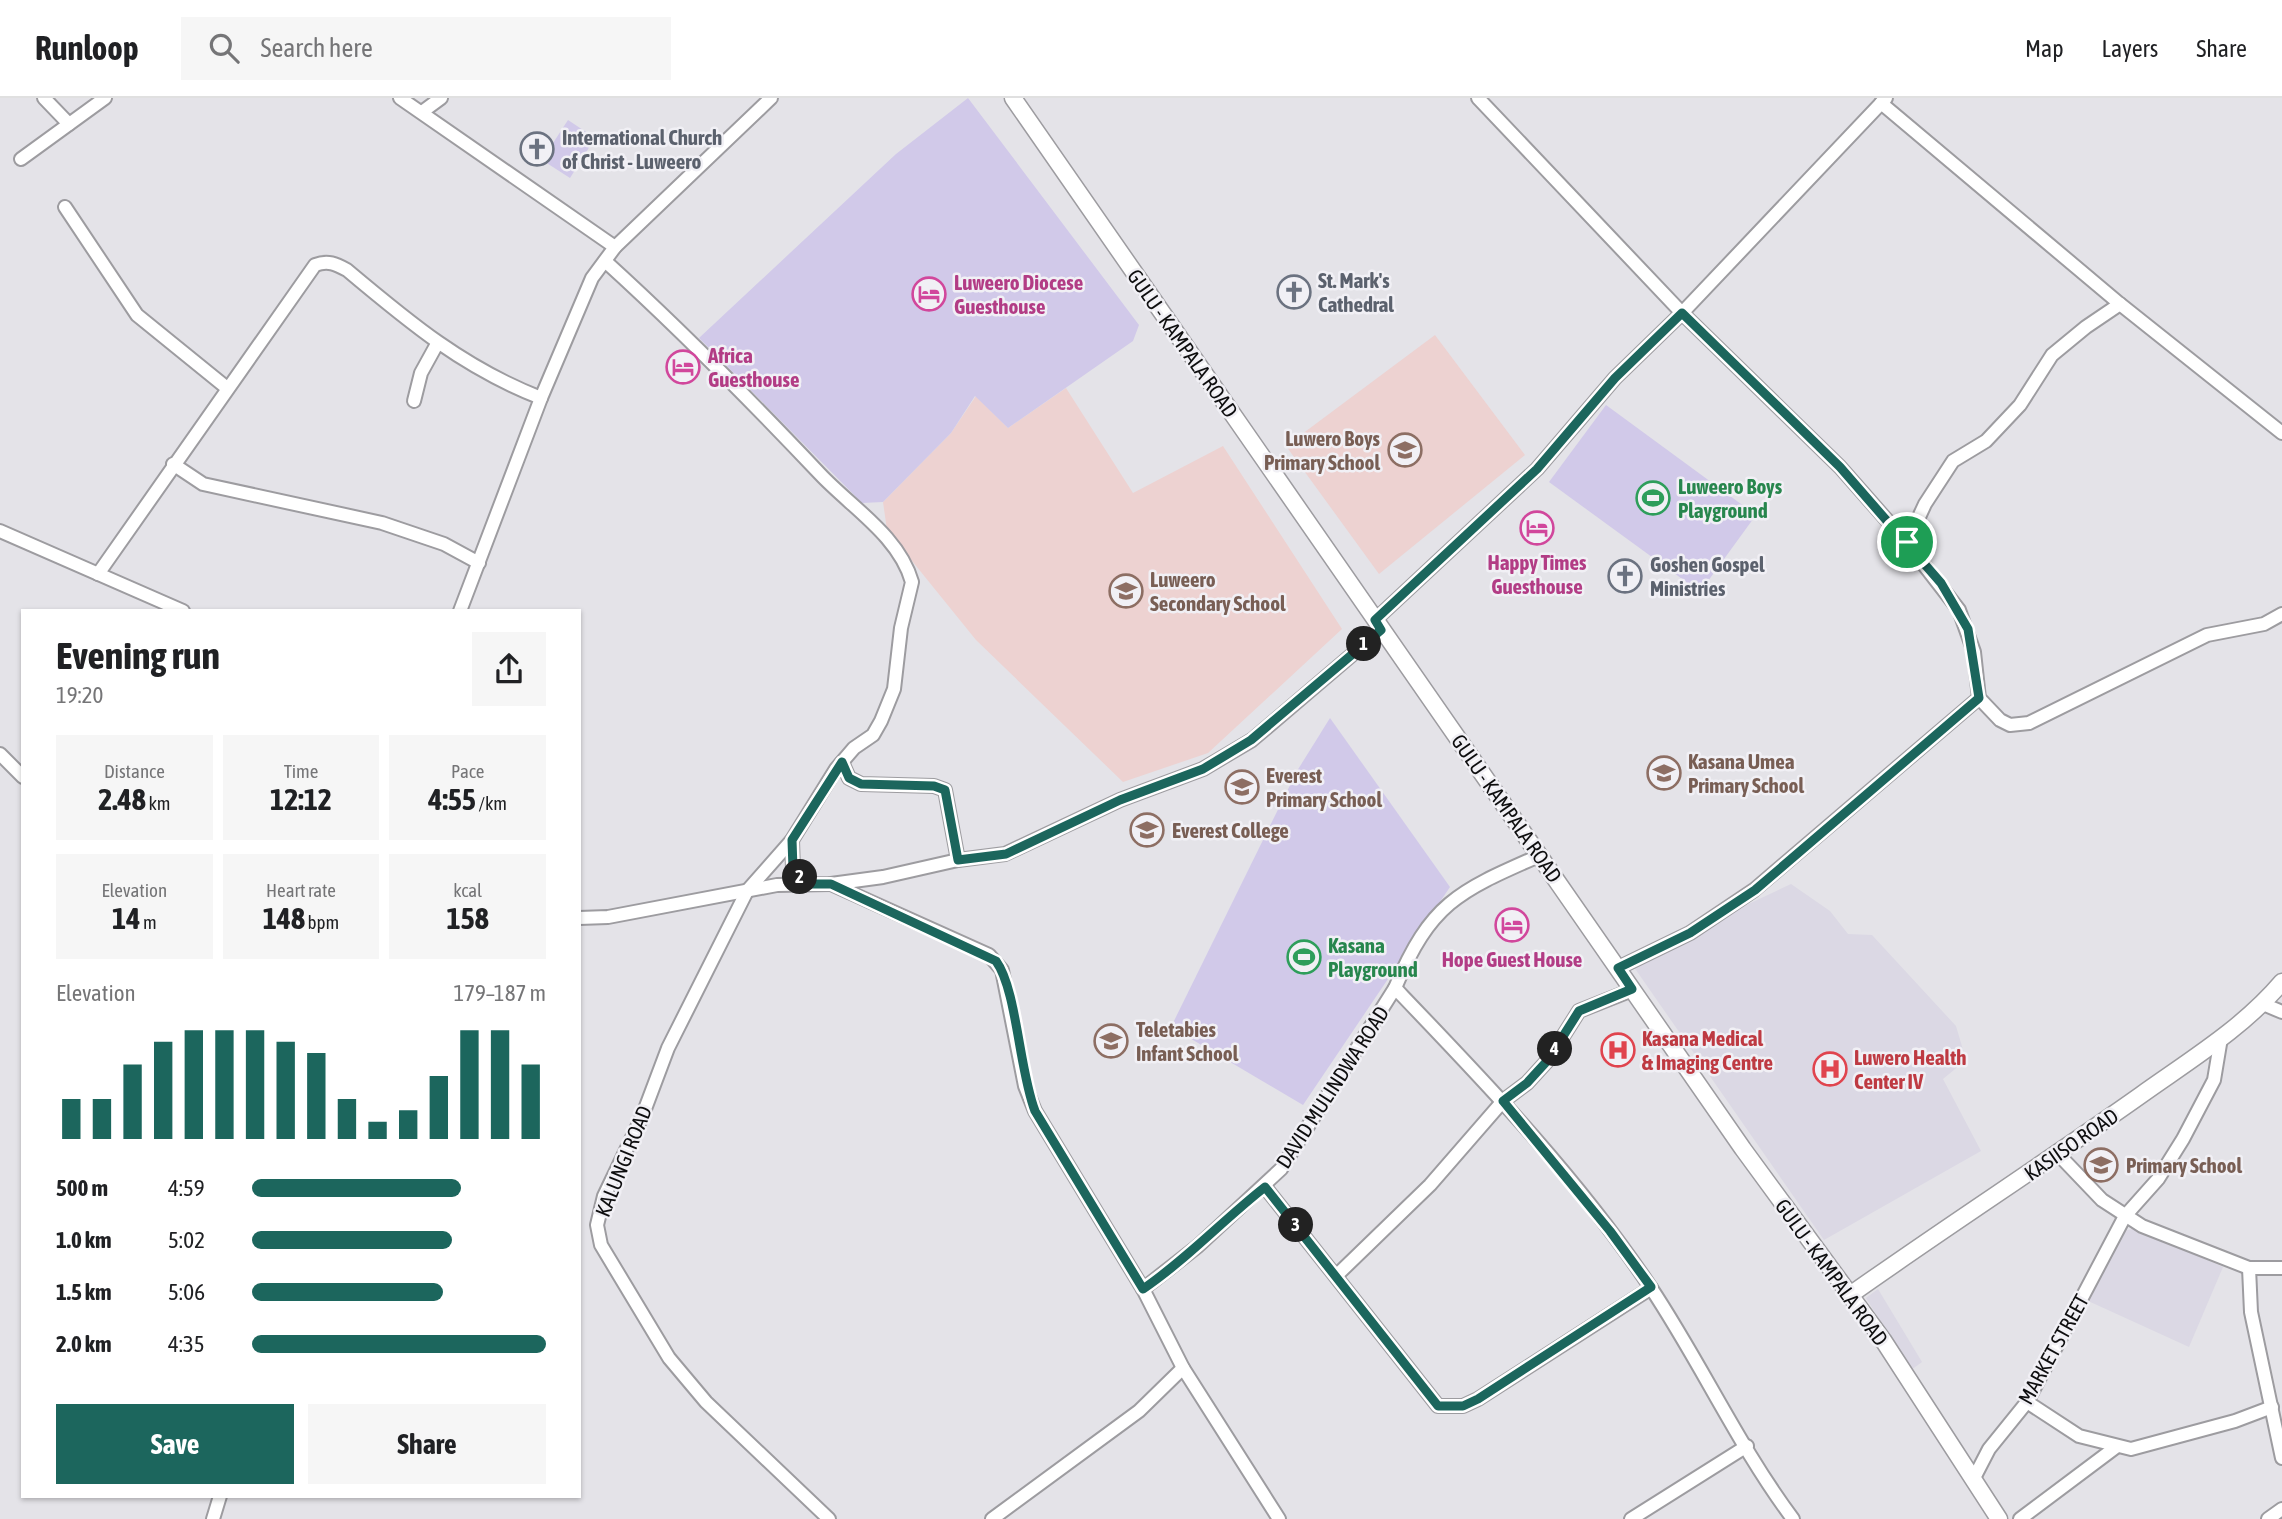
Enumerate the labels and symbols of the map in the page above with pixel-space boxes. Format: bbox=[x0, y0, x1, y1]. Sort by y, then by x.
place label: International Church of Christ - Luweero bbox=[562, 125, 722, 173]
church icon: International Church of Christ - Luweero bbox=[518, 130, 556, 168]
street label: GULU - KAMPALA ROAD bbox=[1123, 264, 1243, 422]
place label: St. Mark's Cathedral bbox=[1318, 268, 1394, 316]
place label: Luweero Diocese Guesthouse bbox=[954, 270, 1083, 318]
church icon: St. Mark's Cathedral bbox=[1275, 273, 1313, 311]
hotel icon: Luweero Diocese Guesthouse bbox=[910, 275, 948, 313]
place label: Africa Guesthouse bbox=[707, 343, 799, 391]
hotel icon: Africa Guesthouse bbox=[664, 348, 702, 386]
place label: Luwero Boys Primary School bbox=[1264, 426, 1381, 474]
school or university icon: Luwero Boys Primary School bbox=[1386, 431, 1424, 469]
place label: Luweero Boys Playground bbox=[1678, 474, 1783, 522]
sports icon: Luweero Boys Playground bbox=[1634, 479, 1672, 517]
hotel icon: Happy Times Guesthouse bbox=[1518, 509, 1556, 547]
pin bbox=[1877, 512, 1937, 572]
place label: Happy Times Guesthouse bbox=[1488, 550, 1587, 598]
place label: Goshen Gospel Ministries bbox=[1650, 552, 1765, 600]
church icon: Goshen Gospel Ministries bbox=[1606, 557, 1644, 595]
place label: Luweero Secondary School bbox=[1150, 567, 1286, 615]
school or university icon: Luweero Secondary School bbox=[1107, 572, 1145, 610]
pin: 1 bbox=[1346, 626, 1382, 662]
street label: GULU - KAMPALA ROAD bbox=[1447, 729, 1567, 887]
place label: Kasana Umea Primary School bbox=[1688, 749, 1804, 797]
school or university icon: Kasana Umea Primary School bbox=[1645, 754, 1683, 792]
place label: Everest Primary School bbox=[1266, 763, 1382, 811]
school or university icon: Everest Primary School bbox=[1223, 768, 1261, 806]
school or university icon: Everest College bbox=[1128, 811, 1166, 849]
place label: Everest College bbox=[1172, 818, 1289, 842]
pin: 2 bbox=[782, 860, 818, 894]
hotel icon: Hope Guest House bbox=[1493, 906, 1531, 944]
place label: Kasana Playground bbox=[1328, 933, 1418, 981]
sports icon: Kasana Playground bbox=[1285, 938, 1323, 976]
place label: Hope Guest House bbox=[1442, 947, 1582, 971]
street label: DAVID MULINDWA ROAD bbox=[1271, 1001, 1393, 1173]
place label: Teletabies Infant School bbox=[1136, 1017, 1239, 1065]
school or university icon: Teletabies Infant School bbox=[1092, 1022, 1130, 1060]
place label: Kasana Medical & Imaging Centre bbox=[1642, 1026, 1773, 1074]
hospital icon: Kasana Medical & Imaging Centre bbox=[1599, 1031, 1637, 1069]
pin: 4 bbox=[1538, 1032, 1572, 1066]
place label: Luwero Health Center IV bbox=[1854, 1045, 1966, 1093]
hospital icon: Luwero Health Center IV bbox=[1811, 1050, 1849, 1088]
street label: KALUNGI ROAD bbox=[590, 1102, 656, 1220]
street label: KASIISO ROAD bbox=[2020, 1103, 2122, 1185]
school or university icon: Primary School bbox=[2082, 1146, 2120, 1184]
place label: Primary School bbox=[2126, 1153, 2242, 1177]
street label: GULU - KAMPALA ROAD bbox=[1771, 1194, 1893, 1350]
pin: 3 bbox=[1278, 1208, 1314, 1242]
street label: MARKET STREET bbox=[2013, 1290, 2093, 1408]

